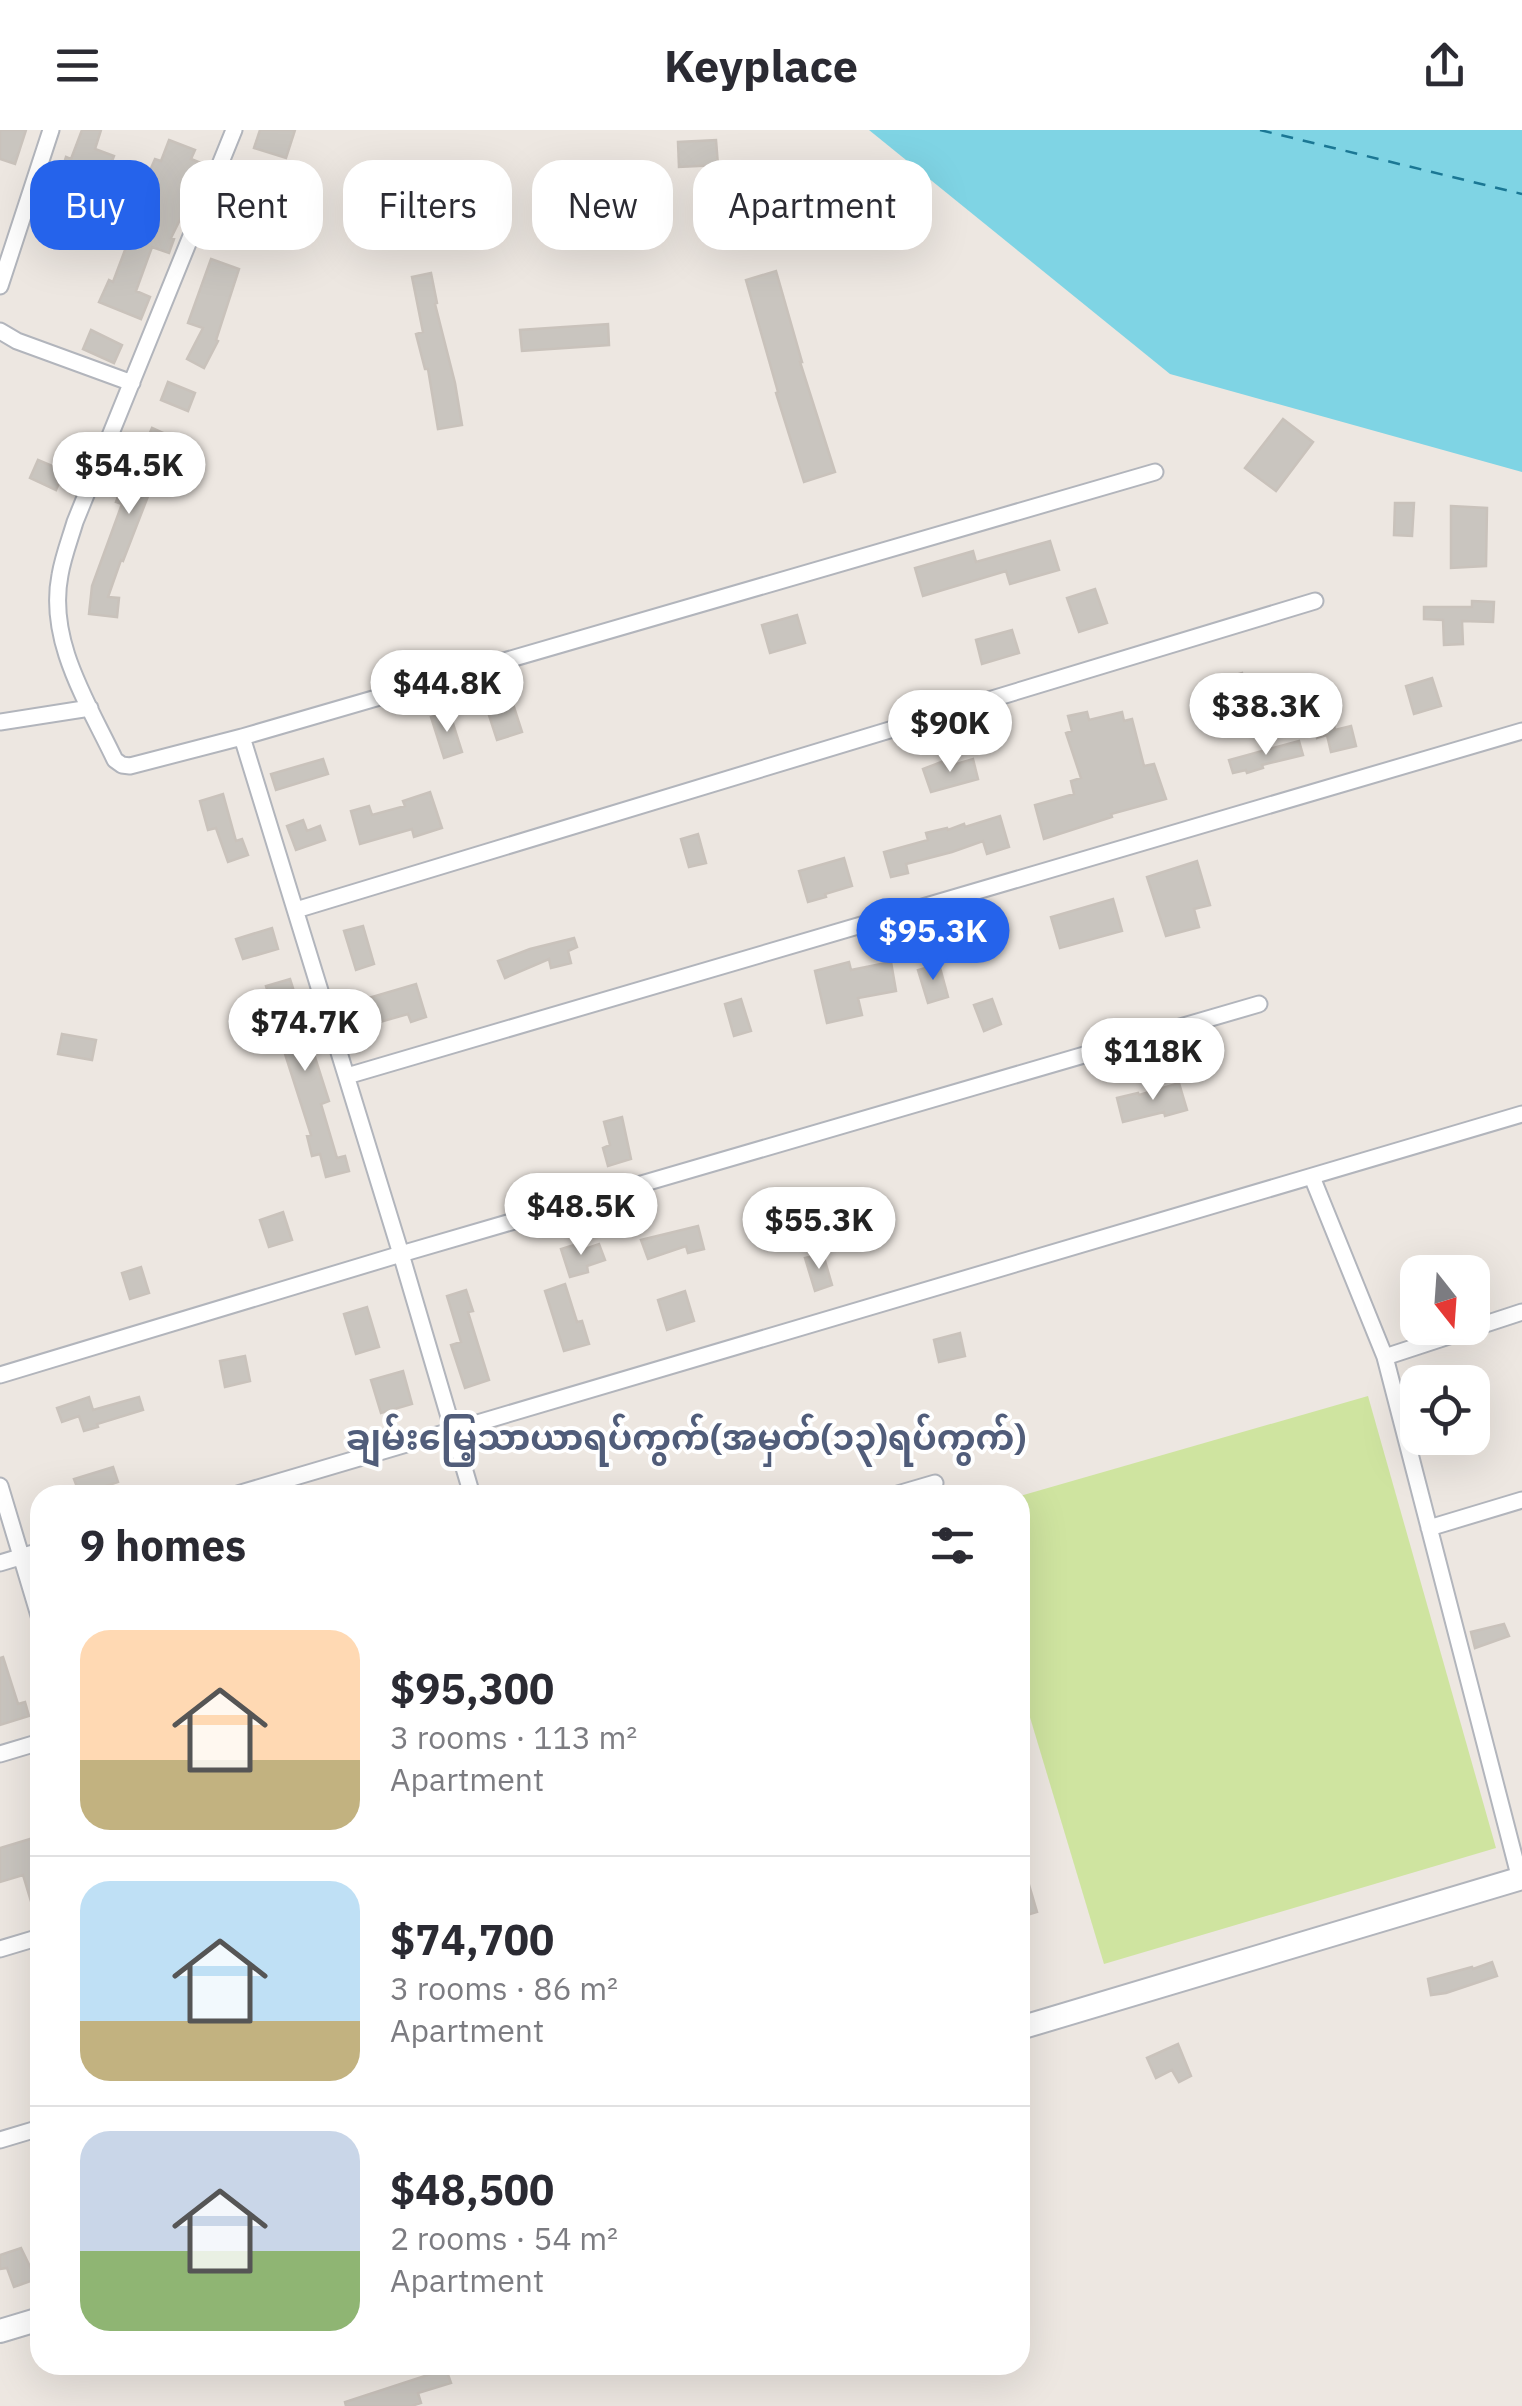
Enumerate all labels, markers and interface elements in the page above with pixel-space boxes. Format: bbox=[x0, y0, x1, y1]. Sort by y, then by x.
text: Keyplace bbox=[664, 36, 858, 94]
icon: menu bbox=[50, 38, 105, 93]
icon: share bbox=[1417, 38, 1472, 93]
chip: Buy bbox=[30, 160, 160, 250]
chip: Rent bbox=[180, 160, 323, 250]
chip: Filters bbox=[343, 160, 512, 250]
chip: New bbox=[532, 160, 673, 250]
chip: Apartment bbox=[693, 160, 932, 250]
pin: $54.5K bbox=[48, 432, 210, 517]
text: $54.5K bbox=[74, 443, 184, 485]
pin: $44.8K bbox=[366, 650, 528, 735]
text: $44.8K bbox=[392, 661, 502, 703]
pin: $38.3K bbox=[1185, 673, 1347, 758]
text: $38.3K bbox=[1211, 684, 1321, 726]
pin: $90K bbox=[891, 690, 1009, 775]
text: $90K bbox=[910, 701, 990, 743]
pin: $95.3K bbox=[852, 898, 1014, 983]
text: $95.3K bbox=[878, 909, 988, 951]
pin: $74.7K bbox=[224, 989, 386, 1074]
text: $74.7K bbox=[250, 1000, 360, 1042]
pin: $118K bbox=[1083, 1018, 1223, 1103]
text: $118K bbox=[1103, 1029, 1203, 1071]
pin: $48.5K bbox=[500, 1173, 662, 1258]
text: $48.5K bbox=[526, 1184, 636, 1226]
pin: $55.3K bbox=[738, 1187, 900, 1272]
text: $55.3K bbox=[764, 1198, 874, 1240]
north arrow bbox=[1400, 1255, 1490, 1345]
map controls bbox=[1400, 1255, 1490, 1455]
button: locate bbox=[1400, 1365, 1490, 1455]
district label: ချမ်းမြေ့သာယာရပ်ကွက်(အမှတ်(၁၃)ရပ်ကွက်) bbox=[346, 1413, 1026, 1468]
text: 9 homes bbox=[80, 1518, 246, 1573]
icon: filters bbox=[925, 1518, 980, 1573]
text: $95,300 bbox=[390, 1661, 554, 1716]
icon: home bbox=[160, 1670, 280, 1790]
text: 3 rooms · 113 m² bbox=[390, 1716, 637, 1758]
text: Apartment bbox=[390, 1758, 544, 1800]
text: $74,700 bbox=[390, 1912, 554, 1967]
icon: home bbox=[160, 1921, 280, 2041]
text: 3 rooms · 86 m² bbox=[390, 1967, 618, 2009]
text: Apartment bbox=[390, 2009, 544, 2051]
text: $48,500 bbox=[390, 2162, 554, 2217]
icon: home bbox=[160, 2171, 280, 2291]
text: 2 rooms · 54 m² bbox=[390, 2217, 618, 2259]
text: Apartment bbox=[390, 2259, 544, 2301]

